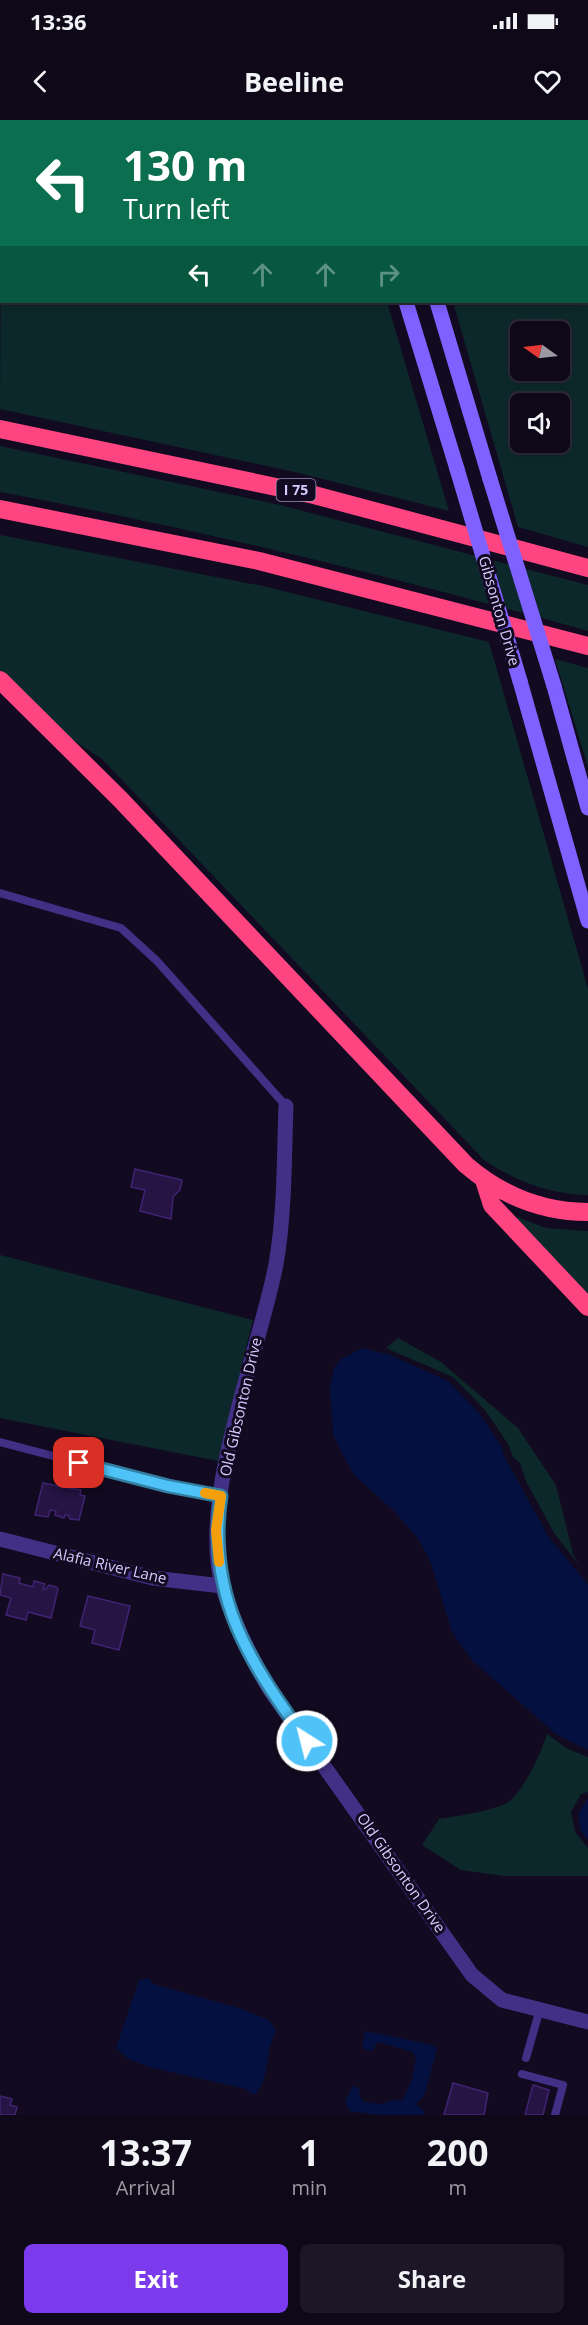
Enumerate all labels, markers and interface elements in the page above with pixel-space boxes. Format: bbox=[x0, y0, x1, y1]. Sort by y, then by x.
text: 13:36 bbox=[30, 6, 87, 36]
text: Beeline bbox=[244, 63, 344, 100]
icon: back bbox=[24, 65, 57, 98]
icon: heart bbox=[531, 65, 564, 98]
text: 130 m bbox=[123, 136, 247, 193]
icon: left bbox=[24, 144, 102, 222]
text: Turn left bbox=[123, 190, 230, 227]
icon: left bbox=[183, 258, 216, 291]
icon: ahead bbox=[246, 258, 279, 291]
icon: ahead bbox=[309, 258, 342, 291]
icon: right bbox=[372, 258, 405, 291]
north arrow bbox=[510, 321, 570, 381]
map controls bbox=[510, 321, 570, 453]
button: sound bbox=[510, 393, 570, 453]
road number: I 75 bbox=[276, 479, 316, 501]
street label: Gibsonton Drive bbox=[475, 553, 525, 668]
street label: Old Gibsonton Drive bbox=[214, 1335, 266, 1478]
pin bbox=[53, 1437, 104, 1488]
icon: arrive bbox=[62, 1446, 95, 1479]
street label: Alafia River Lane bbox=[52, 1542, 169, 1588]
position arrow bbox=[275, 1709, 339, 1773]
street label: Old Gibsonton Drive bbox=[353, 1809, 451, 1936]
text: 13:37 bbox=[99, 2128, 192, 2177]
text: 1 bbox=[299, 2128, 320, 2177]
text: 200 bbox=[427, 2128, 489, 2177]
text: Arrival bbox=[116, 2174, 176, 2201]
text: min bbox=[291, 2174, 327, 2201]
text: m bbox=[448, 2174, 467, 2201]
button: Exit bbox=[24, 2244, 288, 2313]
button: Share bbox=[300, 2244, 564, 2313]

